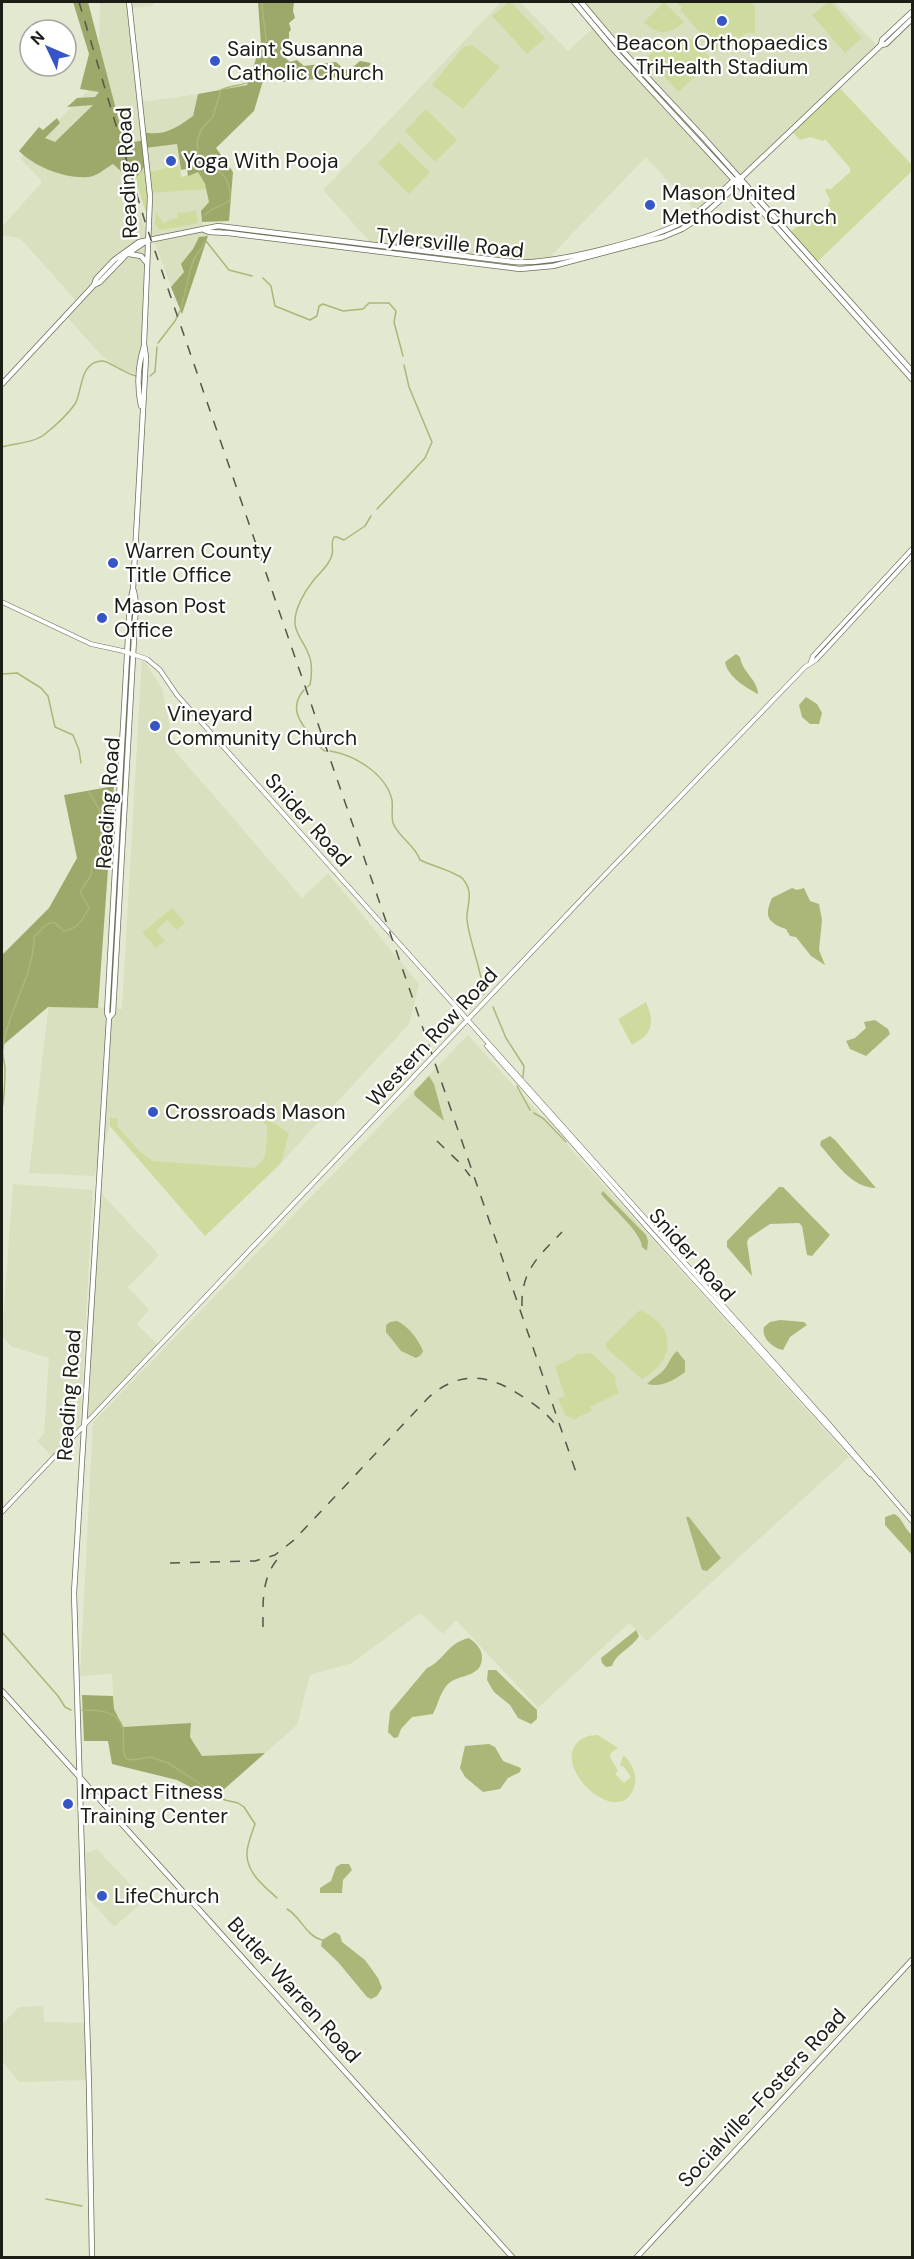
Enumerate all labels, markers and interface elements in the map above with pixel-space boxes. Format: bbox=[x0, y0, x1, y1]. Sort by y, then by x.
marker: Beacon Orthopaedics TriHealth Stadium bbox=[715, 14, 729, 28]
north arrow bbox=[18, 18, 78, 78]
text: N bbox=[26, 26, 49, 49]
place label: Beacon Orthopaedics TriHealth Stadium bbox=[616, 29, 828, 81]
place label: Saint Susanna Catholic Church bbox=[227, 35, 384, 87]
marker: Saint Susanna Catholic Church bbox=[208, 54, 222, 68]
street label: Reading Road bbox=[110, 107, 144, 239]
place label: Yoga With Pooja bbox=[183, 147, 338, 175]
marker: Yoga With Pooja bbox=[164, 154, 178, 168]
place label: Mason United Methodist Church bbox=[662, 179, 837, 231]
marker: Mason United Methodist Church bbox=[643, 198, 657, 212]
street label: Tylersville Road bbox=[375, 221, 525, 265]
place label: Warren County Title Office bbox=[125, 537, 272, 589]
marker: Warren County Title Office bbox=[106, 556, 120, 570]
place label: Mason Post Office bbox=[114, 592, 226, 644]
marker: Mason Post Office bbox=[95, 611, 109, 625]
place label: Vineyard Community Church bbox=[167, 700, 357, 752]
marker: Vineyard Community Church bbox=[148, 719, 162, 733]
street label: Reading Road bbox=[89, 736, 127, 870]
street label: Snider Road bbox=[259, 767, 357, 873]
street label: Western Row Road bbox=[360, 961, 504, 1113]
place label: Crossroads Mason bbox=[165, 1098, 346, 1126]
marker: Crossroads Mason bbox=[146, 1105, 160, 1119]
street label: Snider Road bbox=[643, 1202, 741, 1308]
street label: Reading Road bbox=[50, 1328, 88, 1462]
place label: Impact Fitness Training Center bbox=[80, 1778, 228, 1830]
marker: Impact Fitness Training Center bbox=[61, 1797, 75, 1811]
place label: LifeChurch bbox=[114, 1882, 219, 1910]
marker: LifeChurch bbox=[95, 1889, 109, 1903]
street label: Butler Warren Road bbox=[221, 1911, 367, 2069]
street label: Socialville–Fosters Road bbox=[672, 2002, 852, 2194]

